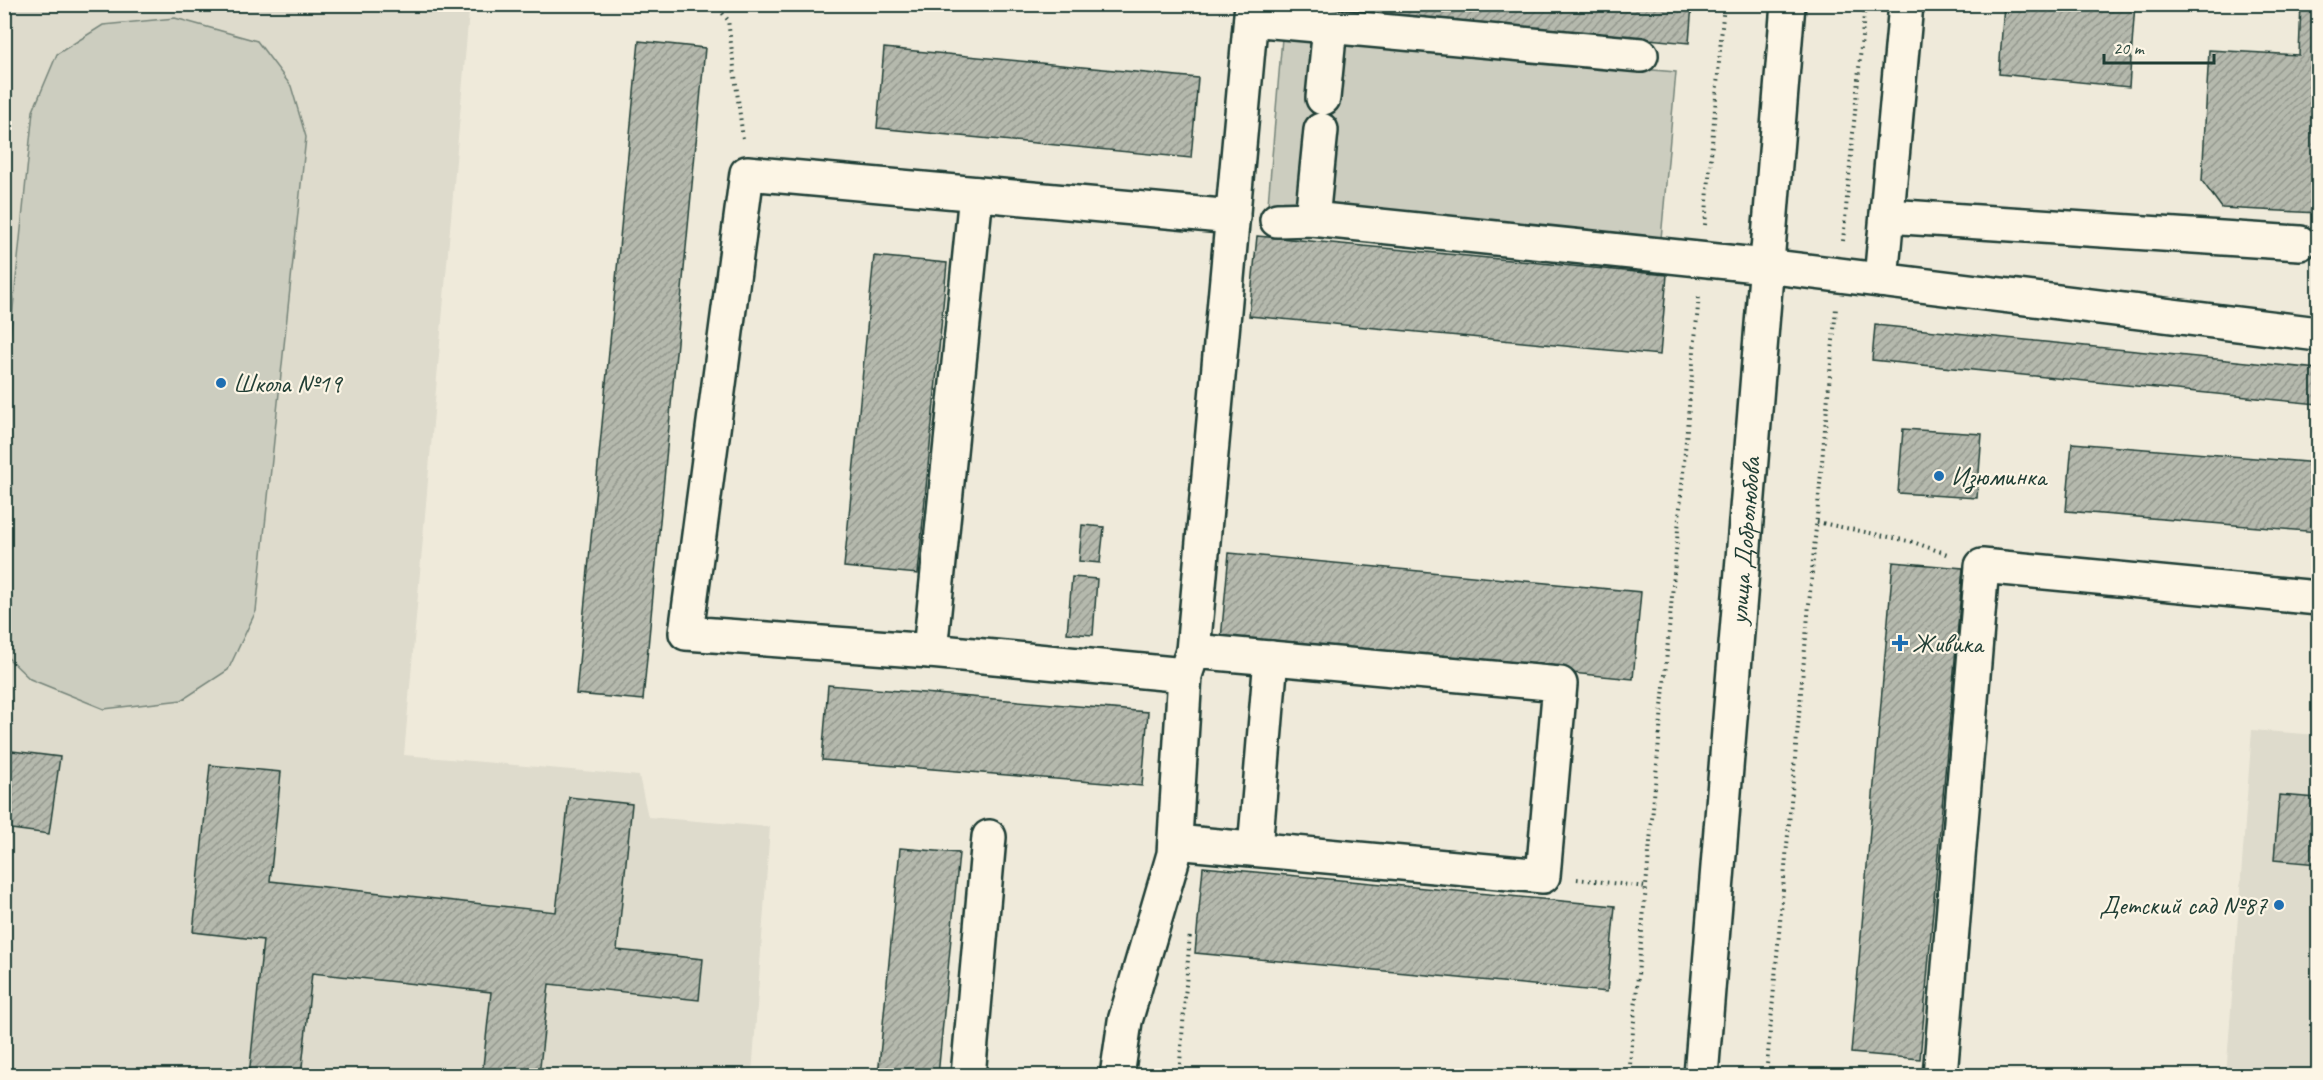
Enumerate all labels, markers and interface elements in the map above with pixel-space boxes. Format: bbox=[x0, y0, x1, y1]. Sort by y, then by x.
scale bar bbox=[2104, 27, 2214, 65]
text: 20 m bbox=[2113, 37, 2146, 59]
place label: Школа №19 bbox=[233, 367, 344, 400]
marker: Школа №19 bbox=[214, 376, 228, 390]
street label: улица Добролюбова bbox=[1722, 454, 1768, 628]
place label: Изюминка bbox=[1951, 460, 2048, 494]
marker: Изюминка bbox=[1932, 469, 1946, 483]
place label: Живика bbox=[1912, 627, 1985, 660]
marker: Живика bbox=[1893, 636, 1907, 650]
place label: Детский сад №87 bbox=[2099, 889, 2268, 922]
marker: Детский сад №87 bbox=[2272, 898, 2286, 912]

